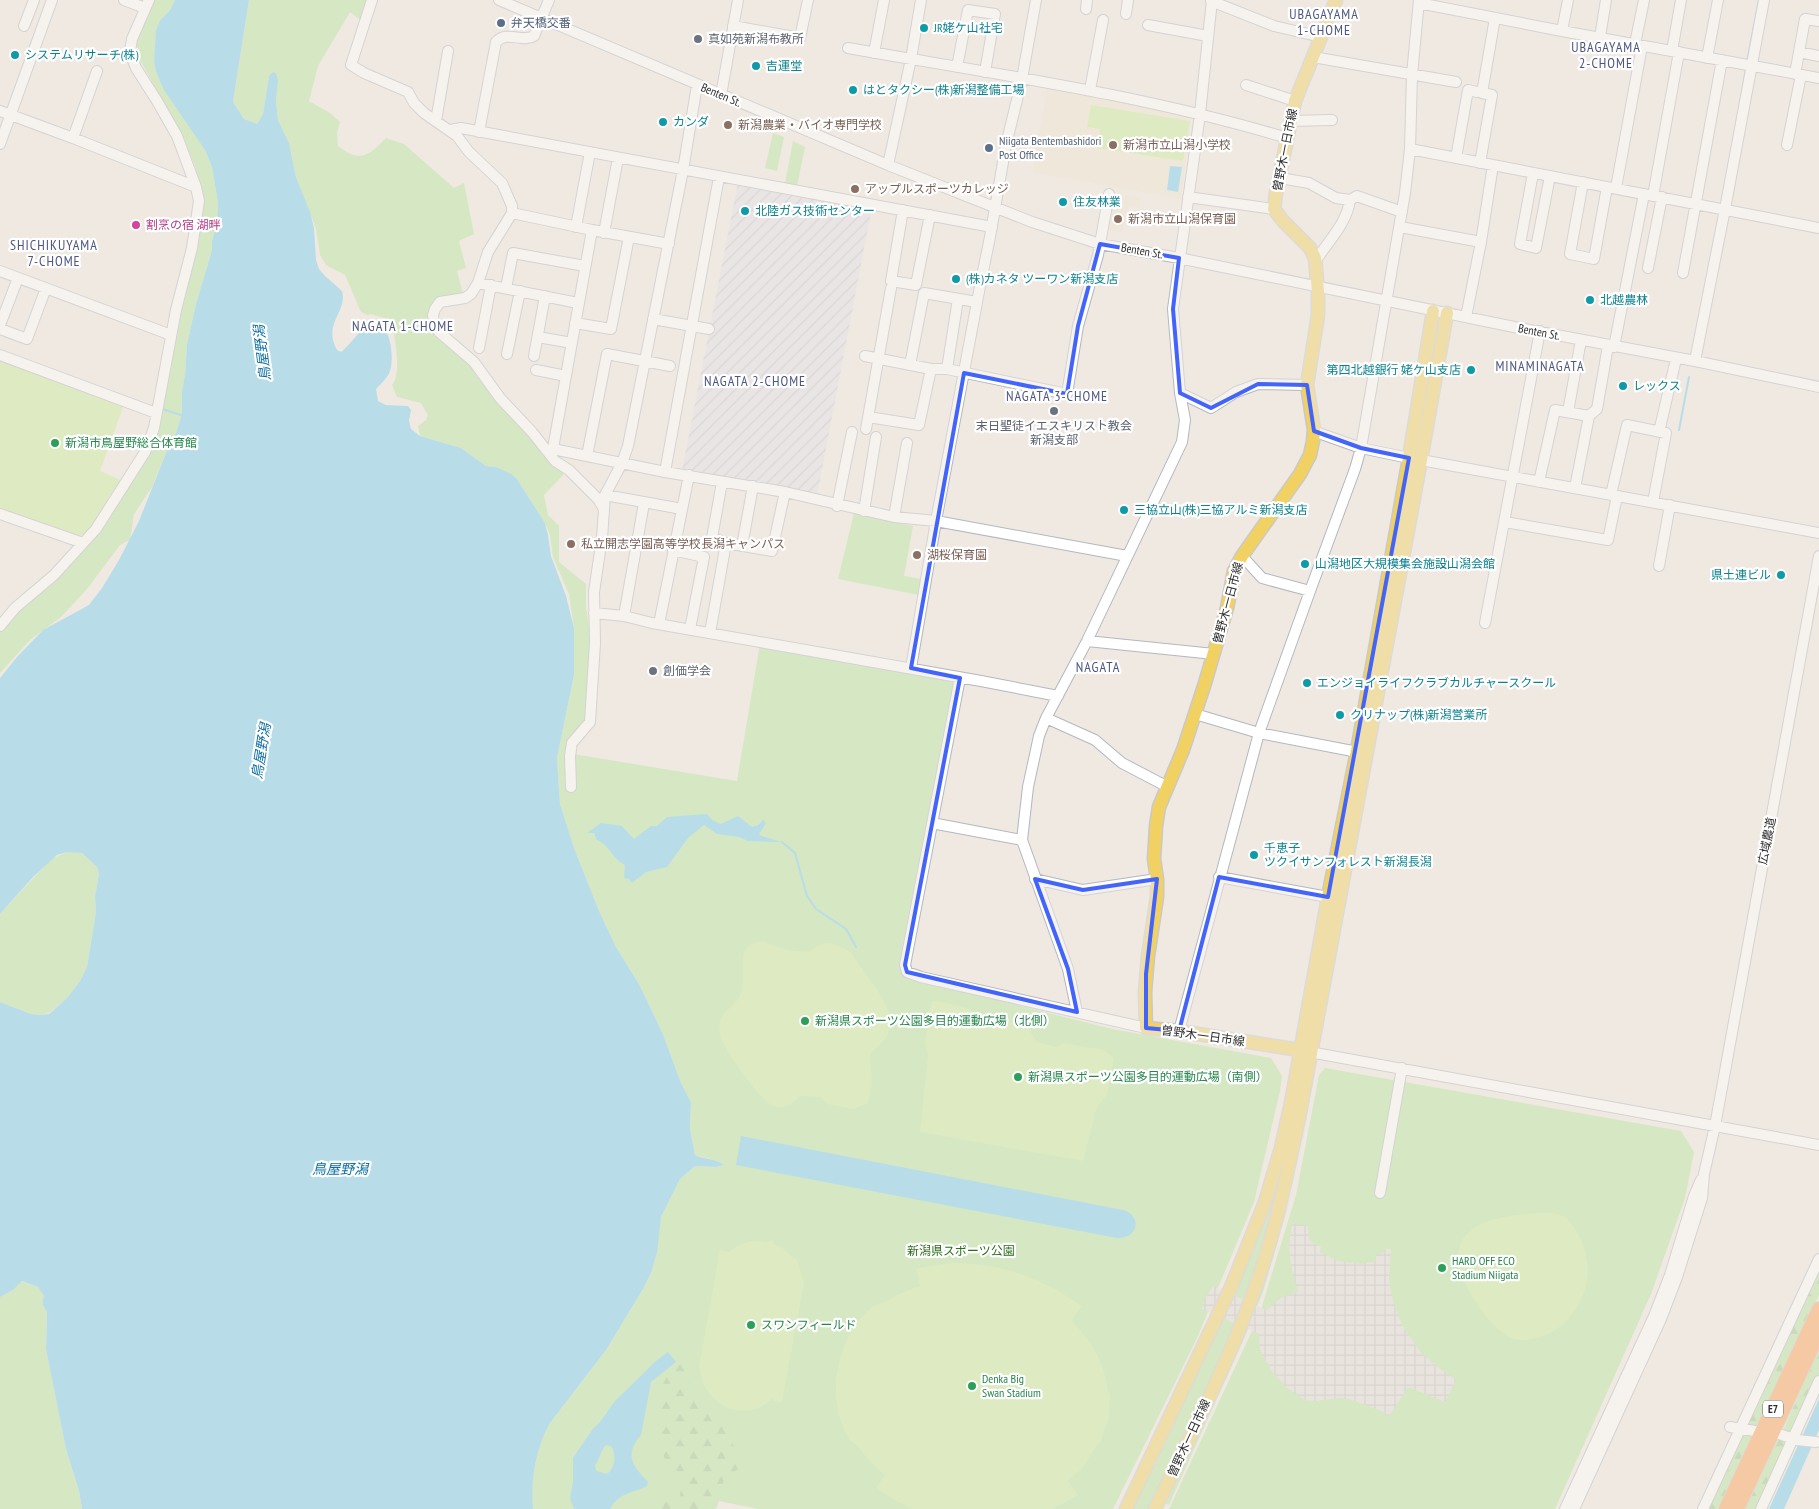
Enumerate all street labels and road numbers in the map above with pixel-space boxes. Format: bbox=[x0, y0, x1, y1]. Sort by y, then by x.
street label: Benten St. bbox=[699, 79, 744, 110]
street label: 曽野木一日市線 bbox=[1269, 107, 1300, 193]
street label: Benten St. bbox=[1120, 239, 1164, 262]
street label: Benten St. bbox=[1517, 320, 1561, 343]
street label: 曽野木一日市線 bbox=[1209, 560, 1246, 645]
street label: 広域農道 bbox=[1755, 816, 1778, 866]
street label: 曽野木一日市線 bbox=[1160, 1022, 1246, 1049]
street label: 曽野木一日市線 bbox=[1164, 1397, 1213, 1479]
road number: E7 bbox=[1763, 1400, 1783, 1418]

